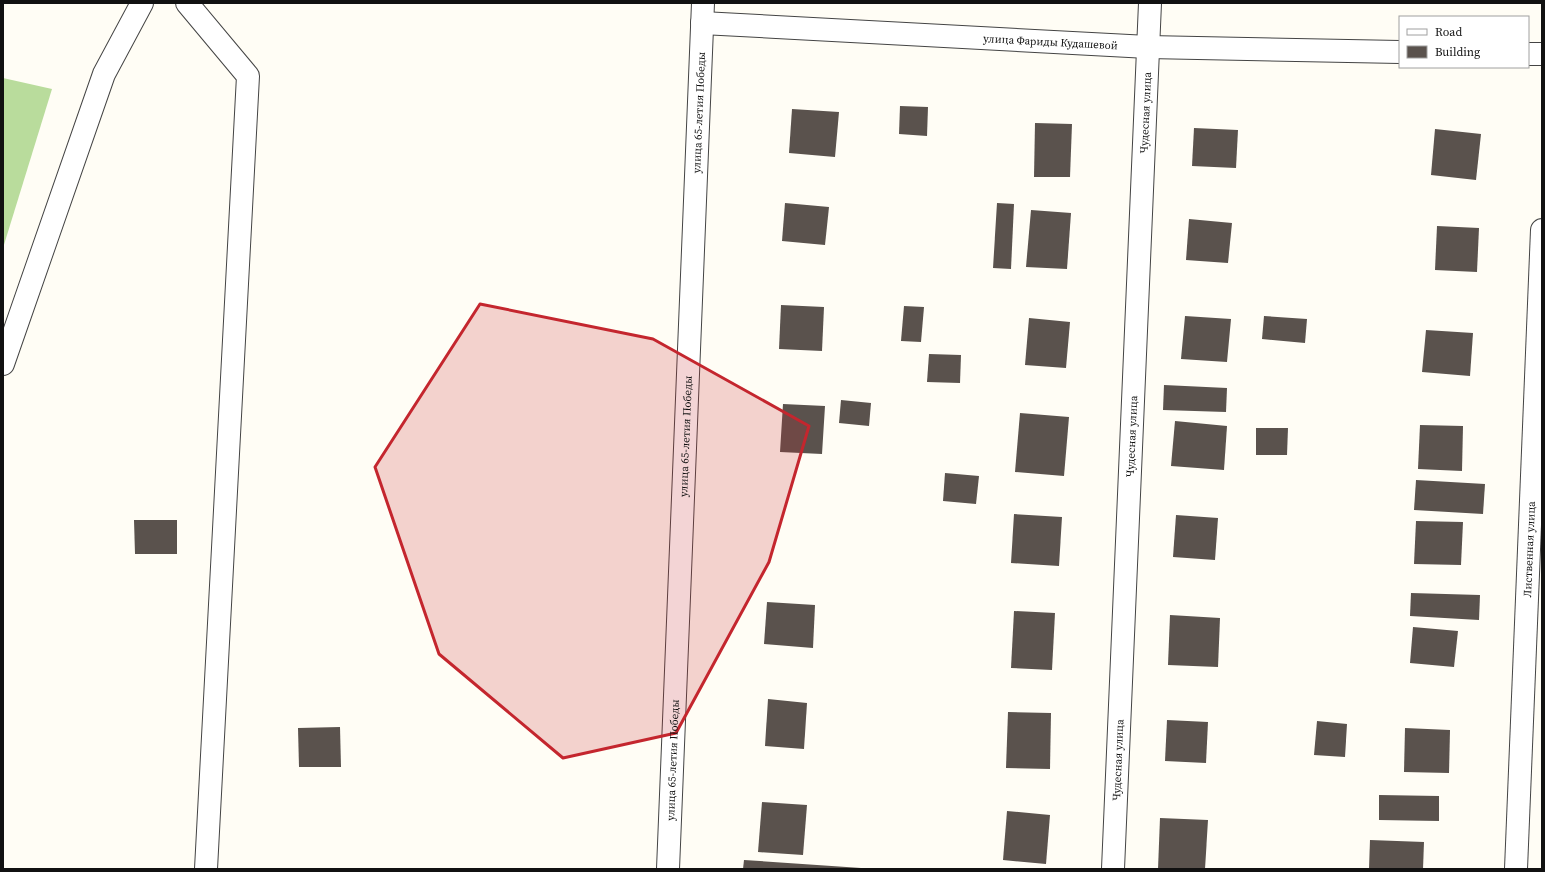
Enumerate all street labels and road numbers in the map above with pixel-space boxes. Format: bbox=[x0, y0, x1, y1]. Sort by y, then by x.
street label: улица Фариды Кудашевой bbox=[983, 31, 1118, 53]
street label: улица 65-летия Победы bbox=[689, 52, 709, 174]
street label: Чудесная улица bbox=[1136, 71, 1155, 154]
street label: улица 65-летия Победы bbox=[676, 375, 695, 497]
street label: Чудесная улица bbox=[1122, 395, 1141, 478]
street label: Лиственная улица bbox=[1520, 501, 1538, 598]
street label: улица 65-летия Победы bbox=[662, 699, 682, 821]
street label: Чудесная улица bbox=[1108, 719, 1127, 801]

